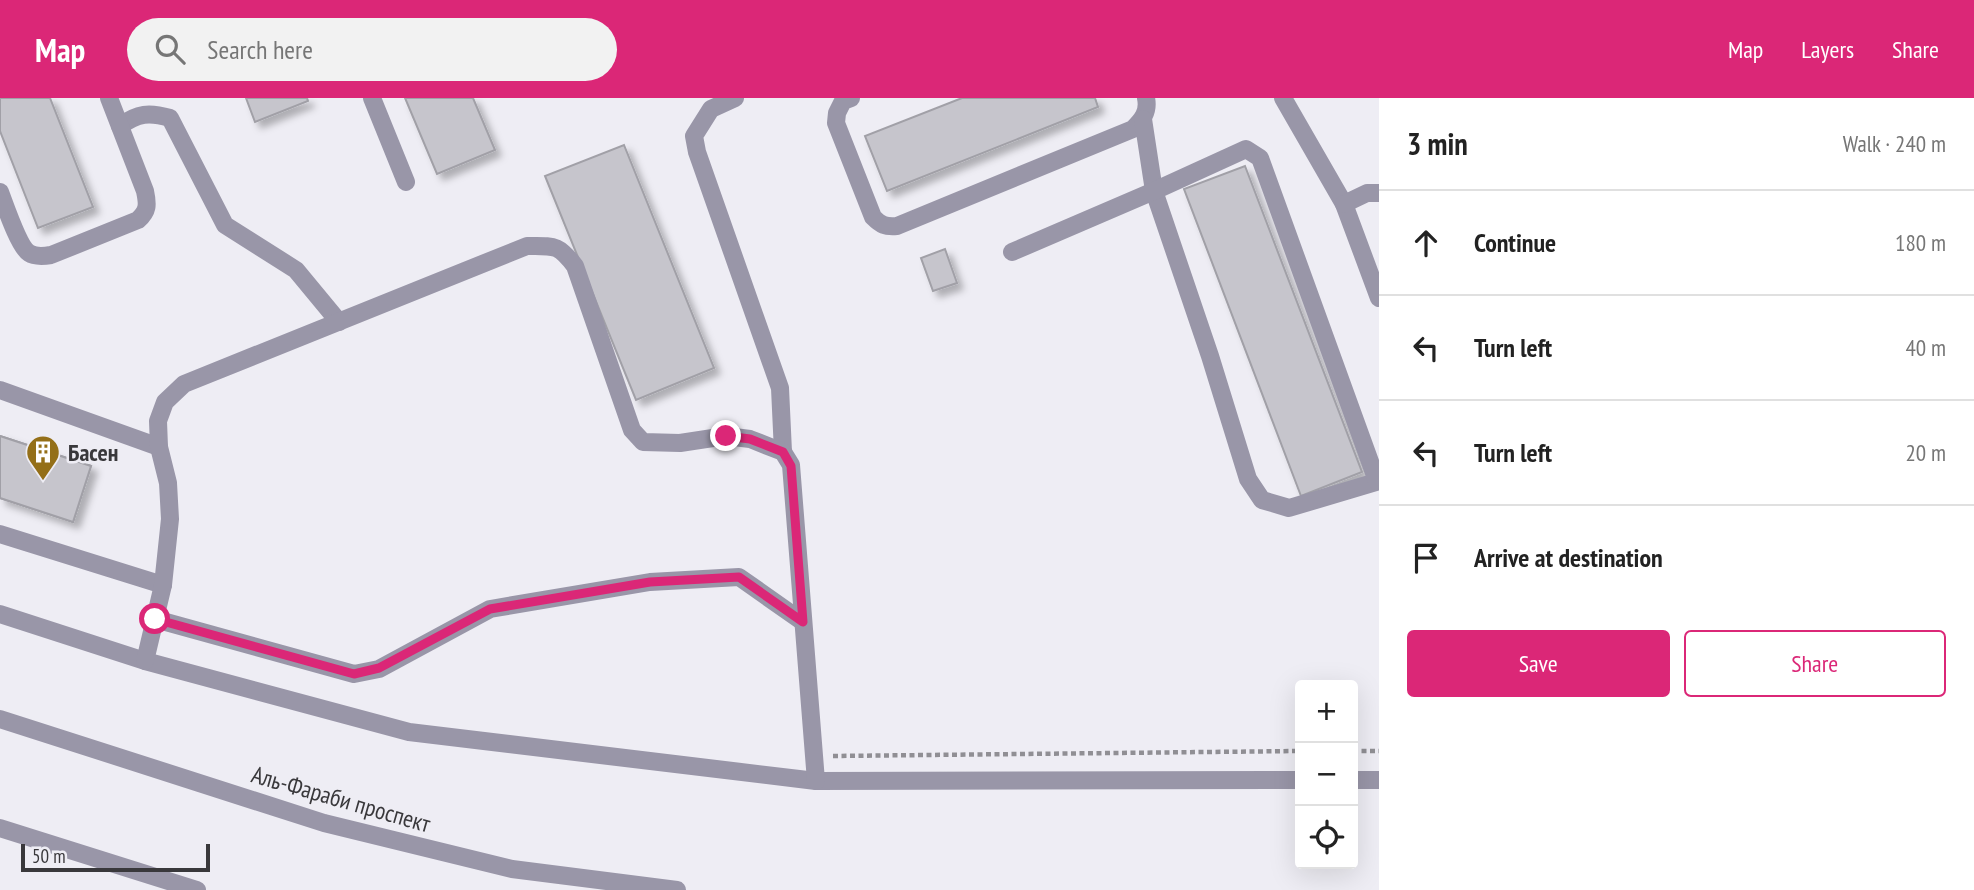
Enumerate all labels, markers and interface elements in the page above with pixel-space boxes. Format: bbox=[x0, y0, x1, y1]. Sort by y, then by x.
search box bbox=[127, 18, 617, 81]
text: Map bbox=[35, 28, 85, 71]
icon: search bbox=[151, 30, 189, 68]
text: Search here bbox=[207, 33, 313, 66]
text: Map bbox=[1728, 34, 1763, 65]
text: Layers bbox=[1801, 34, 1854, 65]
text: Share bbox=[1892, 34, 1939, 65]
text: 3 min bbox=[1407, 124, 1468, 163]
text: Walk · 240 m bbox=[1843, 129, 1946, 158]
icon: ahead bbox=[1407, 224, 1445, 262]
text: Continue bbox=[1474, 226, 1556, 259]
text: 180 m bbox=[1895, 228, 1946, 257]
icon: left bbox=[1407, 329, 1445, 367]
text: Turn left bbox=[1474, 331, 1552, 364]
text: 40 m bbox=[1905, 333, 1946, 362]
route end bbox=[710, 420, 741, 451]
building icon: Басен bbox=[24, 433, 62, 482]
icon: left bbox=[1407, 434, 1445, 472]
text: Turn left bbox=[1474, 436, 1552, 469]
place label: Басен bbox=[68, 437, 118, 468]
text: 20 m bbox=[1905, 438, 1946, 467]
icon: arrive bbox=[1407, 539, 1445, 577]
text: Arrive at destination bbox=[1474, 541, 1663, 574]
route start bbox=[139, 603, 170, 634]
button: Save bbox=[1407, 630, 1670, 697]
button: Share bbox=[1684, 630, 1946, 697]
map controls bbox=[1295, 680, 1358, 869]
button: + bbox=[1295, 680, 1358, 743]
button: − bbox=[1295, 743, 1358, 806]
street label: Аль-Фараби проспект bbox=[248, 759, 434, 839]
button: locate bbox=[1295, 806, 1358, 869]
scale bar bbox=[21, 841, 210, 873]
text: 50 m bbox=[32, 844, 66, 868]

